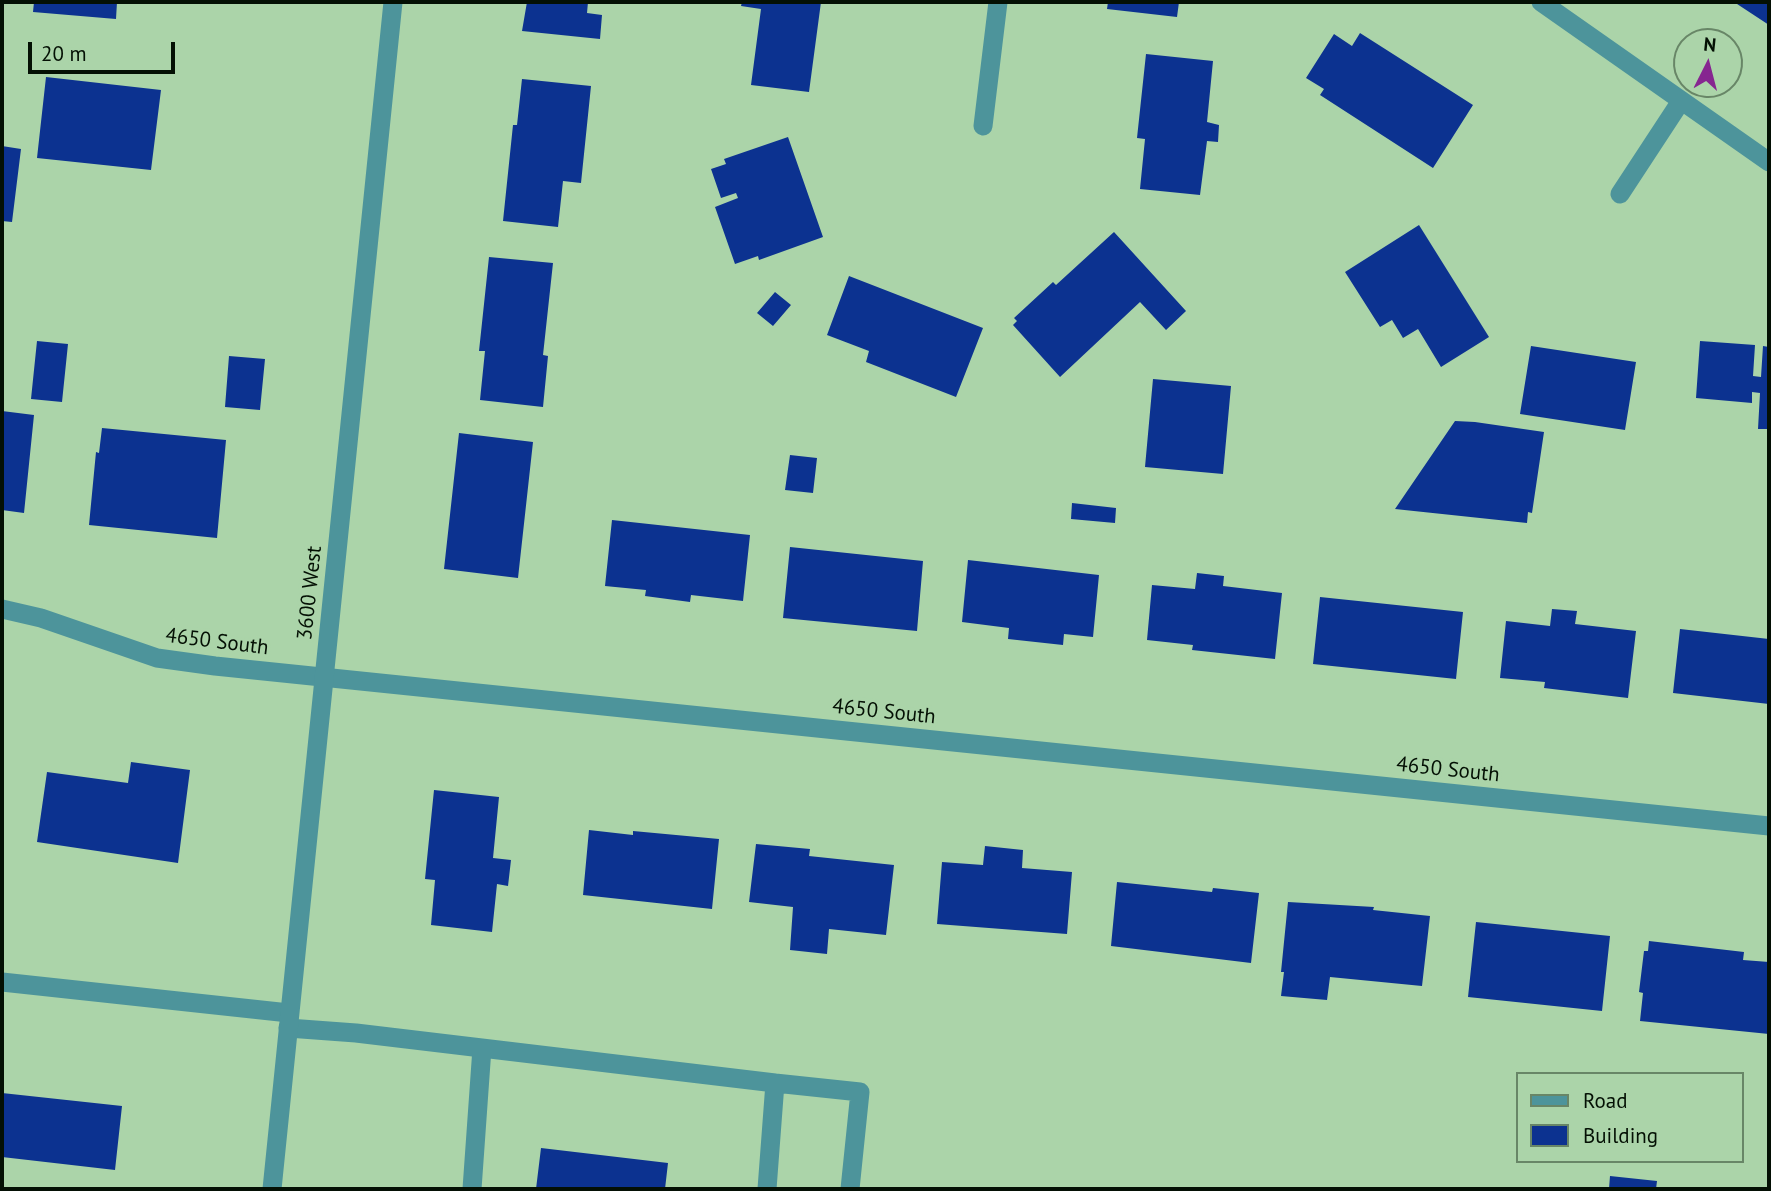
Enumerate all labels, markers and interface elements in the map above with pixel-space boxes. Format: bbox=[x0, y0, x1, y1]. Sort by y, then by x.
scale bar bbox=[32, 28, 178, 72]
north arrow bbox=[1673, 28, 1743, 98]
text: N bbox=[1703, 32, 1717, 57]
text: 20 m bbox=[41, 40, 87, 67]
street label: 3600 West bbox=[293, 545, 327, 641]
street label: 4650 South bbox=[164, 623, 270, 661]
street label: 4650 South bbox=[831, 694, 937, 730]
street label: 4650 South bbox=[1395, 752, 1501, 788]
legend bbox=[1516, 1072, 1743, 1163]
text: Road bbox=[1583, 1087, 1627, 1114]
text: Building bbox=[1583, 1122, 1658, 1149]

